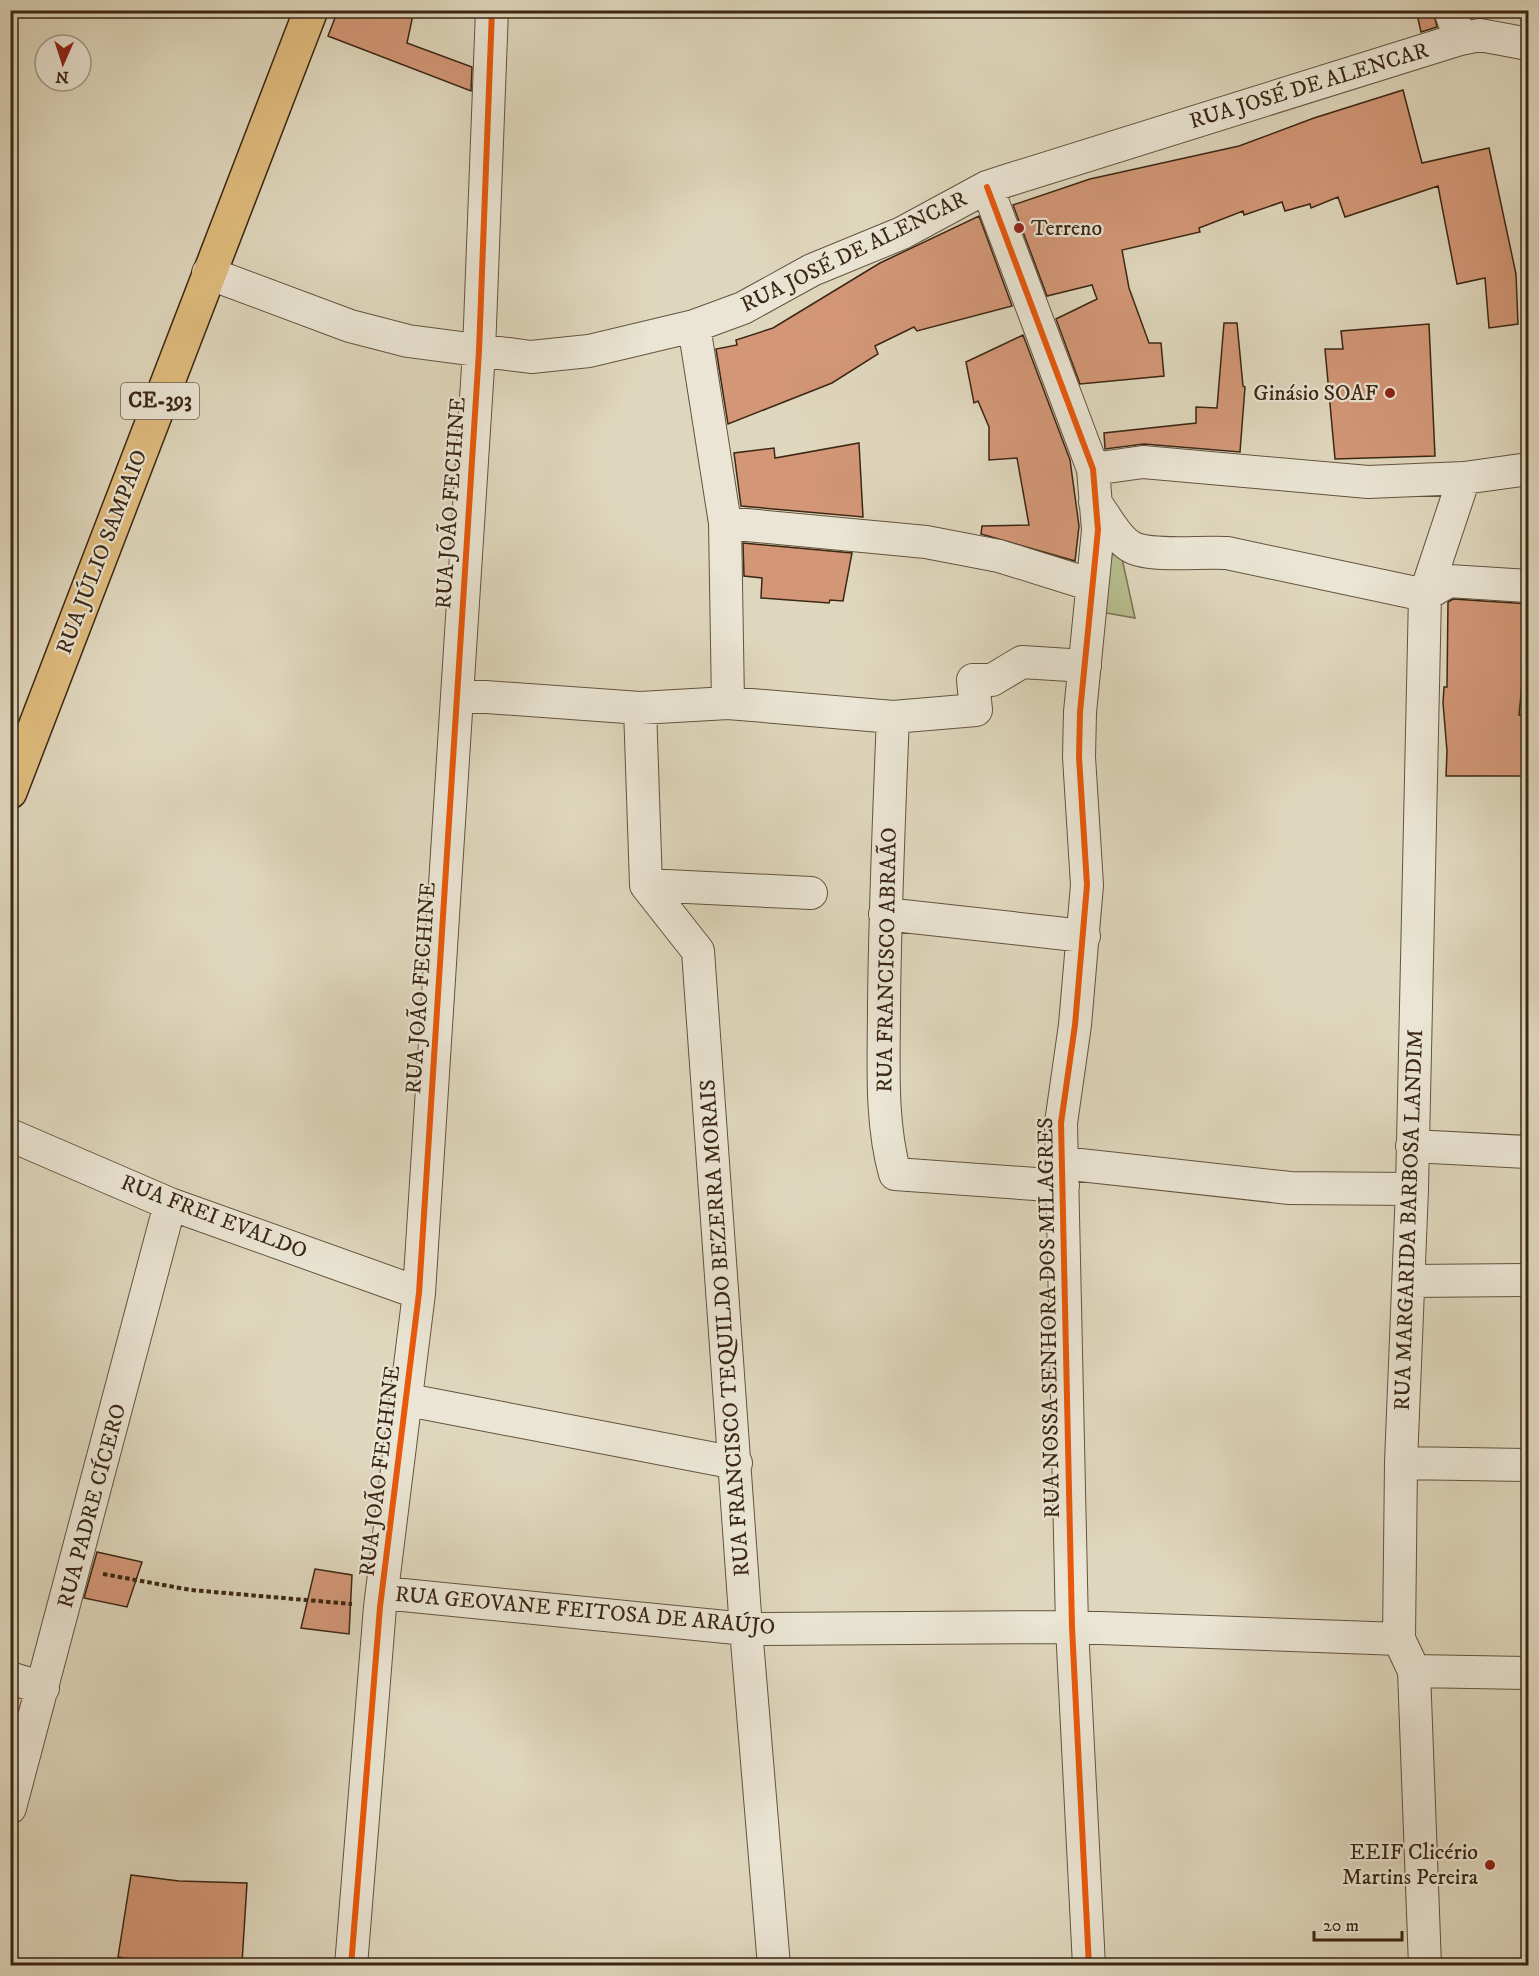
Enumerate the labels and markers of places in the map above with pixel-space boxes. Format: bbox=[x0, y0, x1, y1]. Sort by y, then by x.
place label: Terreno bbox=[1031, 215, 1102, 242]
marker: Terreno bbox=[1012, 221, 1026, 235]
place label: Ginásio SOAF bbox=[1253, 380, 1379, 407]
marker: Ginásio SOAF bbox=[1383, 386, 1397, 400]
place label: EEIF Clicério Martins Pereira bbox=[1342, 1839, 1479, 1891]
marker: EEIF Clicério Martins Pereira bbox=[1483, 1858, 1497, 1872]

